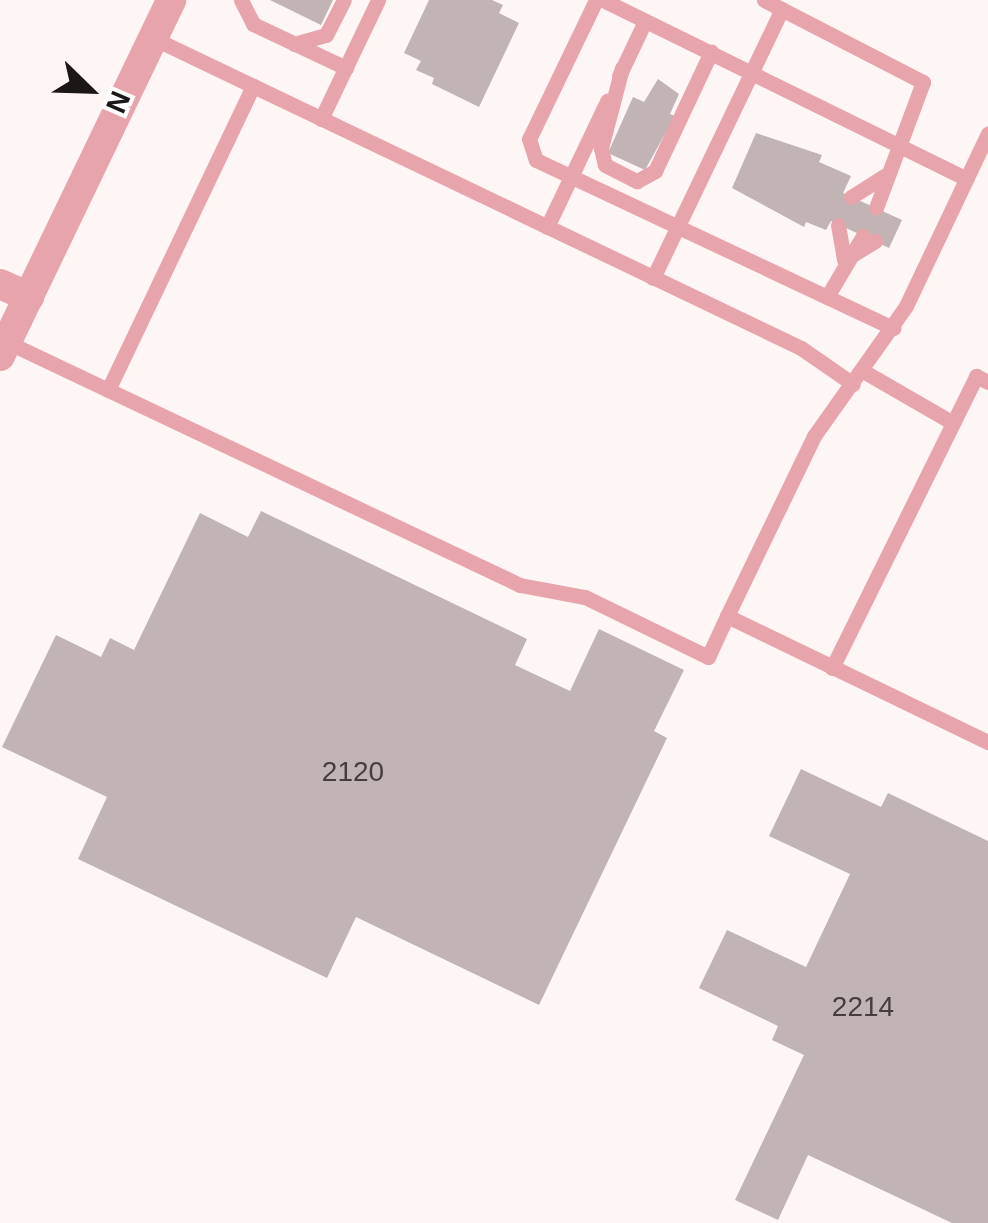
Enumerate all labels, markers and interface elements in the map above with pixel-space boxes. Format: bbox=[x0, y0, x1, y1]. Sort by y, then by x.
north arrow bbox=[40, 40, 140, 140]
text: N bbox=[100, 87, 136, 117]
house number: 2120 bbox=[322, 755, 384, 789]
house number: 2214 bbox=[832, 990, 894, 1024]

